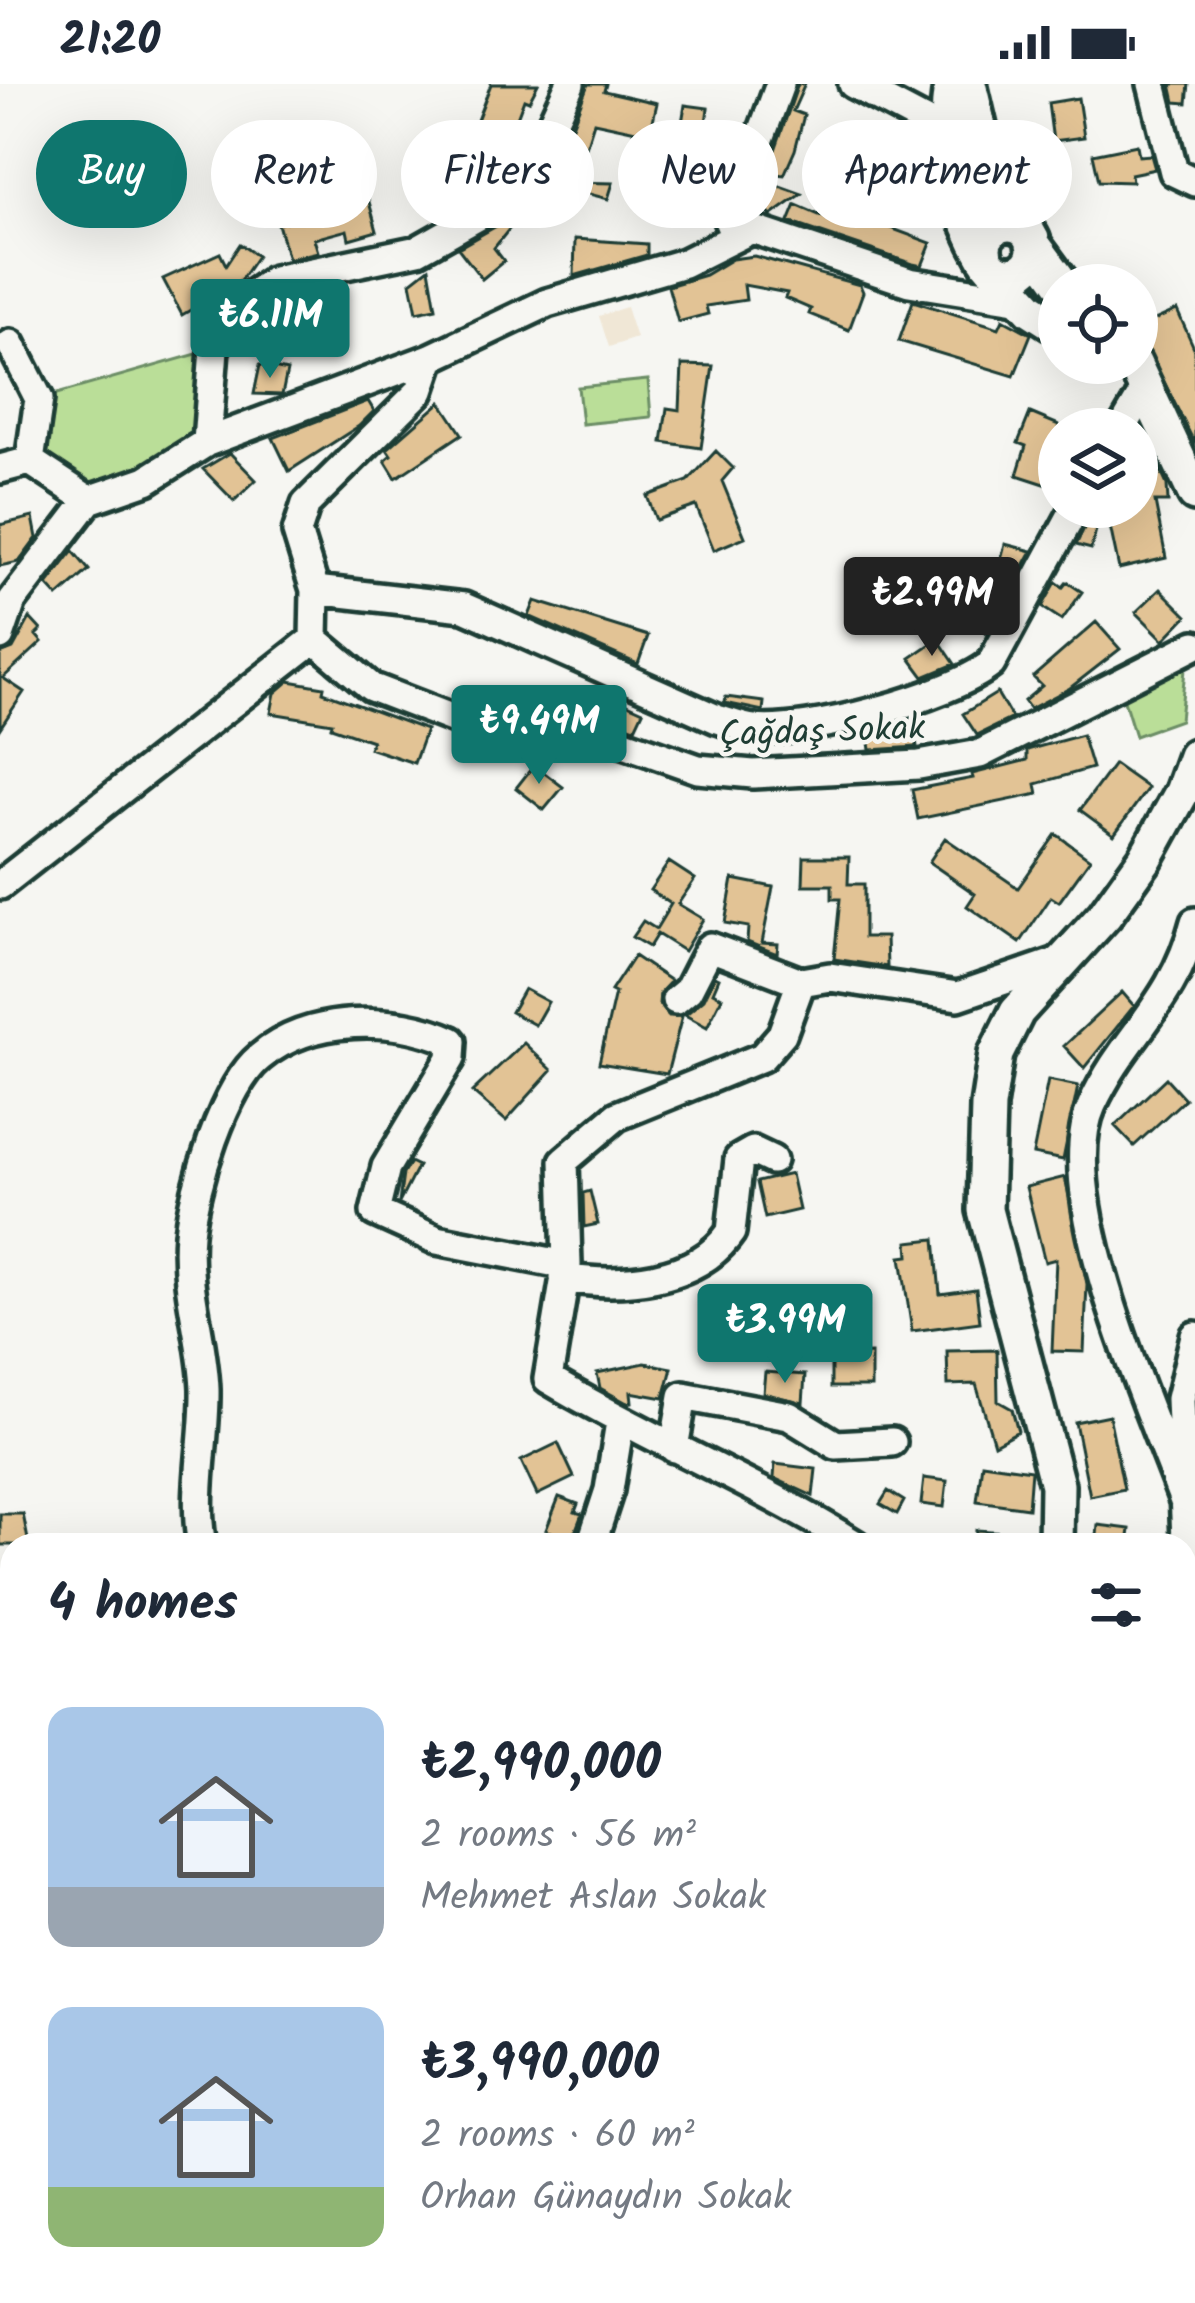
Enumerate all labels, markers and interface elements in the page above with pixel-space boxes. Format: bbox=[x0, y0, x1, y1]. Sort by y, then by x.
text: 21:20 bbox=[60, 6, 160, 78]
chip: Buy bbox=[36, 120, 187, 228]
chip: Rent bbox=[211, 120, 377, 228]
chip: Filters bbox=[401, 120, 594, 228]
chip: New bbox=[618, 120, 778, 228]
chip: Apartment bbox=[802, 120, 1072, 228]
map controls bbox=[1038, 264, 1158, 528]
button: locate bbox=[1038, 264, 1158, 384]
pin: ₺6.11M bbox=[172, 279, 368, 381]
text: ₺6.11M bbox=[218, 287, 322, 349]
button: layers bbox=[1038, 408, 1158, 528]
pin: ₺2.99M bbox=[834, 557, 1030, 659]
text: ₺2.99M bbox=[871, 565, 993, 627]
pin: ₺9.49M bbox=[441, 685, 637, 787]
text: ₺9.49M bbox=[479, 693, 599, 755]
street label: Çağdaş Sokak bbox=[718, 700, 927, 765]
pin: ₺3.99M bbox=[687, 1284, 883, 1386]
text: ₺3.99M bbox=[724, 1292, 846, 1354]
text: 4 homes bbox=[48, 1565, 238, 1646]
icon: filters bbox=[1083, 1572, 1149, 1638]
text: ₺2,990,000 bbox=[420, 1725, 661, 1806]
icon: home bbox=[144, 1755, 288, 1899]
text: 2 rooms · 56 m² bbox=[420, 1806, 696, 1868]
text: Mehmet Aslan Sokak bbox=[420, 1868, 766, 1930]
text: ₺3,990,000 bbox=[420, 2025, 659, 2106]
icon: home bbox=[144, 2055, 288, 2199]
text: 2 rooms · 60 m² bbox=[420, 2106, 695, 2168]
text: Orhan Günaydın Sokak bbox=[420, 2168, 792, 2230]

